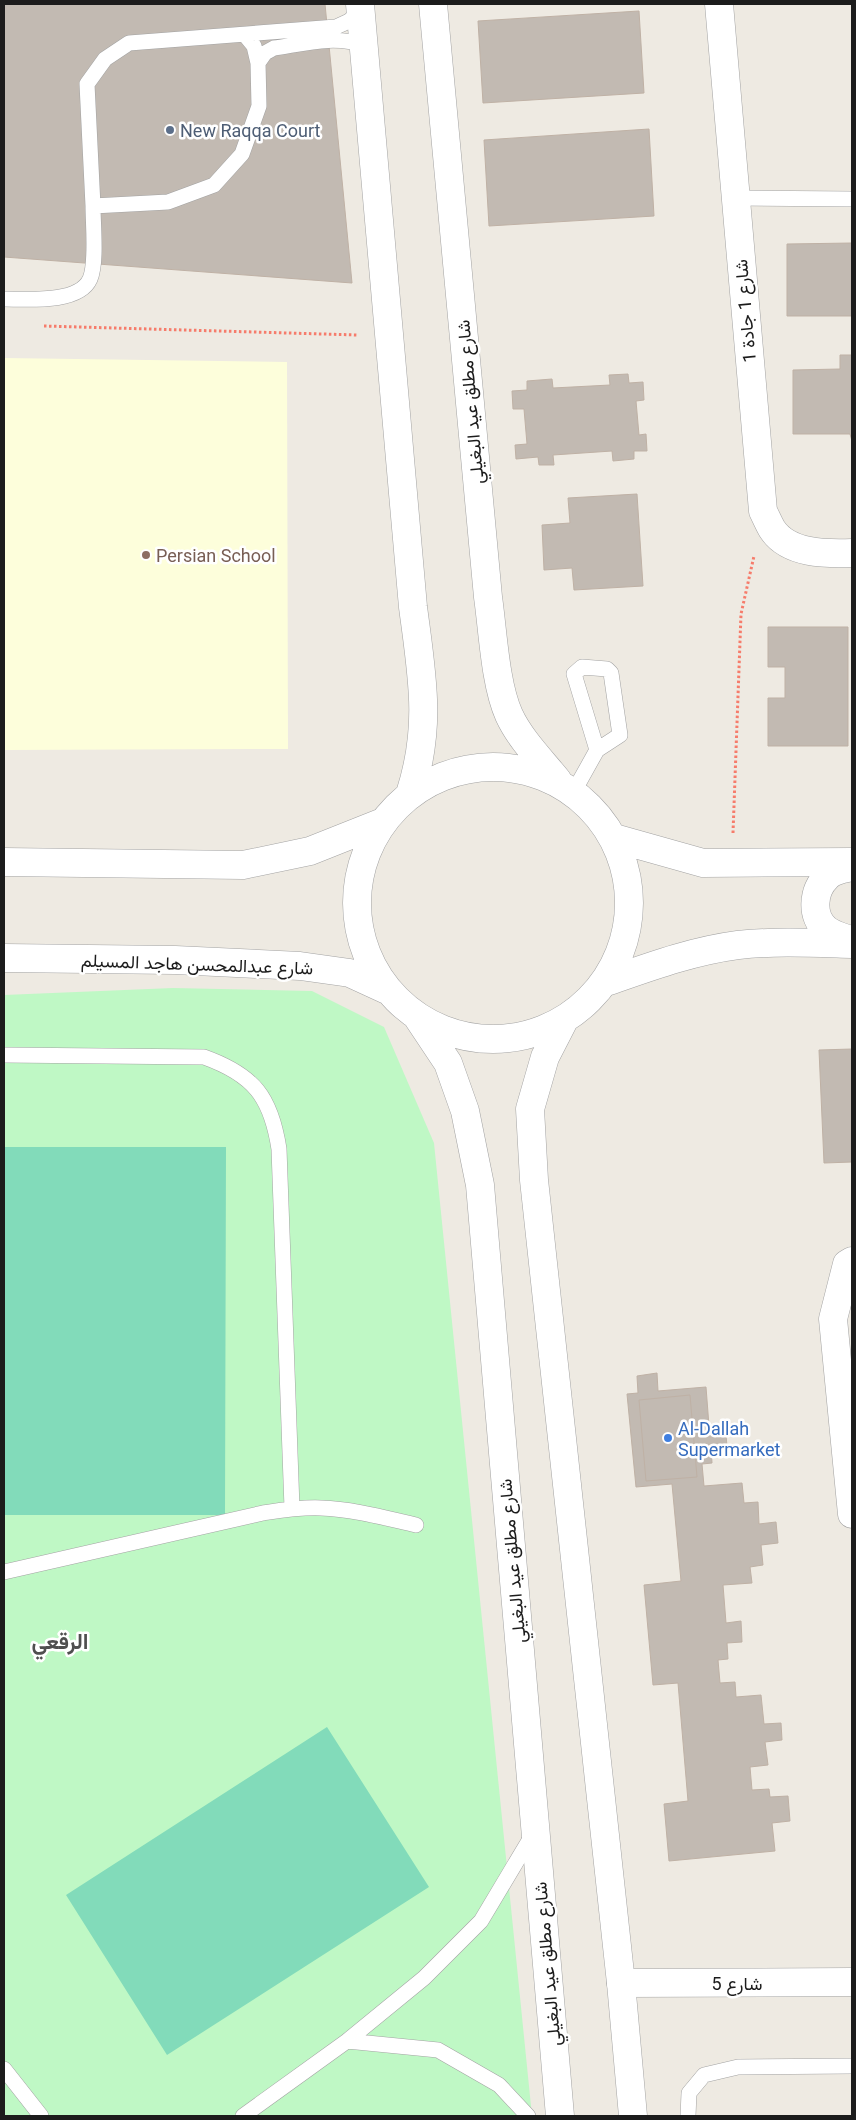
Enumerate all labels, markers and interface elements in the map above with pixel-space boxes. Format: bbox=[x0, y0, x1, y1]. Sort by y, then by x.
place label: New Raqqa Court bbox=[180, 120, 320, 141]
marker: New Raqqa Court bbox=[164, 124, 176, 136]
street label: شارع 1 جادة 1 bbox=[730, 258, 762, 364]
street label: شارع مطلق عيد البغيلي bbox=[452, 319, 493, 485]
place label: Persian School bbox=[156, 545, 276, 566]
marker: Persian School bbox=[140, 549, 152, 561]
street label: شارع عبدالمحسن هاجد المسيلم bbox=[80, 949, 313, 981]
place label: Al-Dallah Supermarket bbox=[678, 1418, 781, 1460]
marker: Al-Dallah Supermarket bbox=[662, 1432, 674, 1444]
street label: شارع مطلق عيد البغيلي bbox=[494, 1478, 535, 1644]
district label: الرقعي bbox=[32, 1629, 88, 1660]
street label: شارع مطلق عيد البغيلي bbox=[529, 1881, 570, 2047]
street label: شارع 5 bbox=[712, 1973, 762, 1996]

